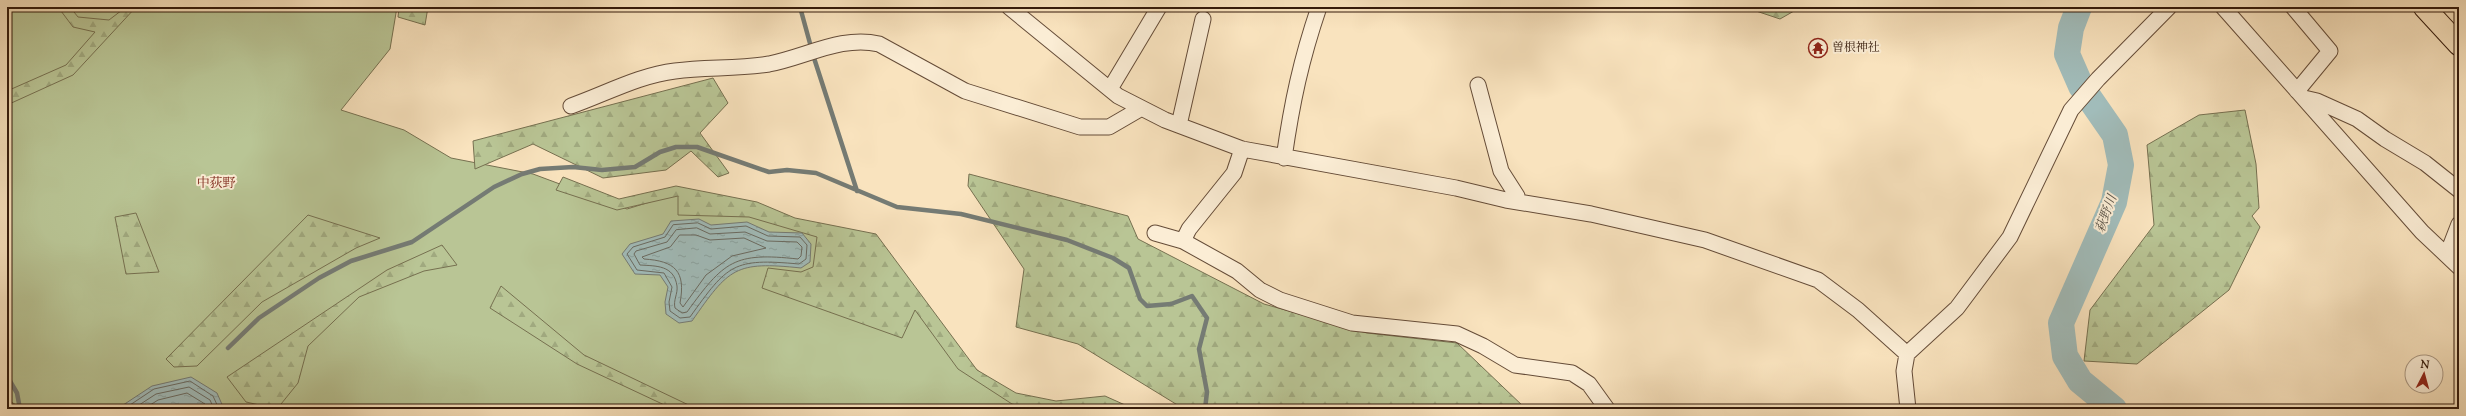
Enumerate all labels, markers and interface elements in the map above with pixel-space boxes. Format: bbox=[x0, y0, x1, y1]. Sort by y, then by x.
temple icon: 曽根神社 bbox=[1807, 37, 1829, 59]
place label: 曽根神社 bbox=[1832, 39, 1880, 57]
district label: 中荻野 bbox=[196, 175, 236, 193]
water label: 萩野川 bbox=[2092, 191, 2123, 235]
north arrow bbox=[2404, 354, 2444, 394]
text: N bbox=[2419, 357, 2430, 373]

